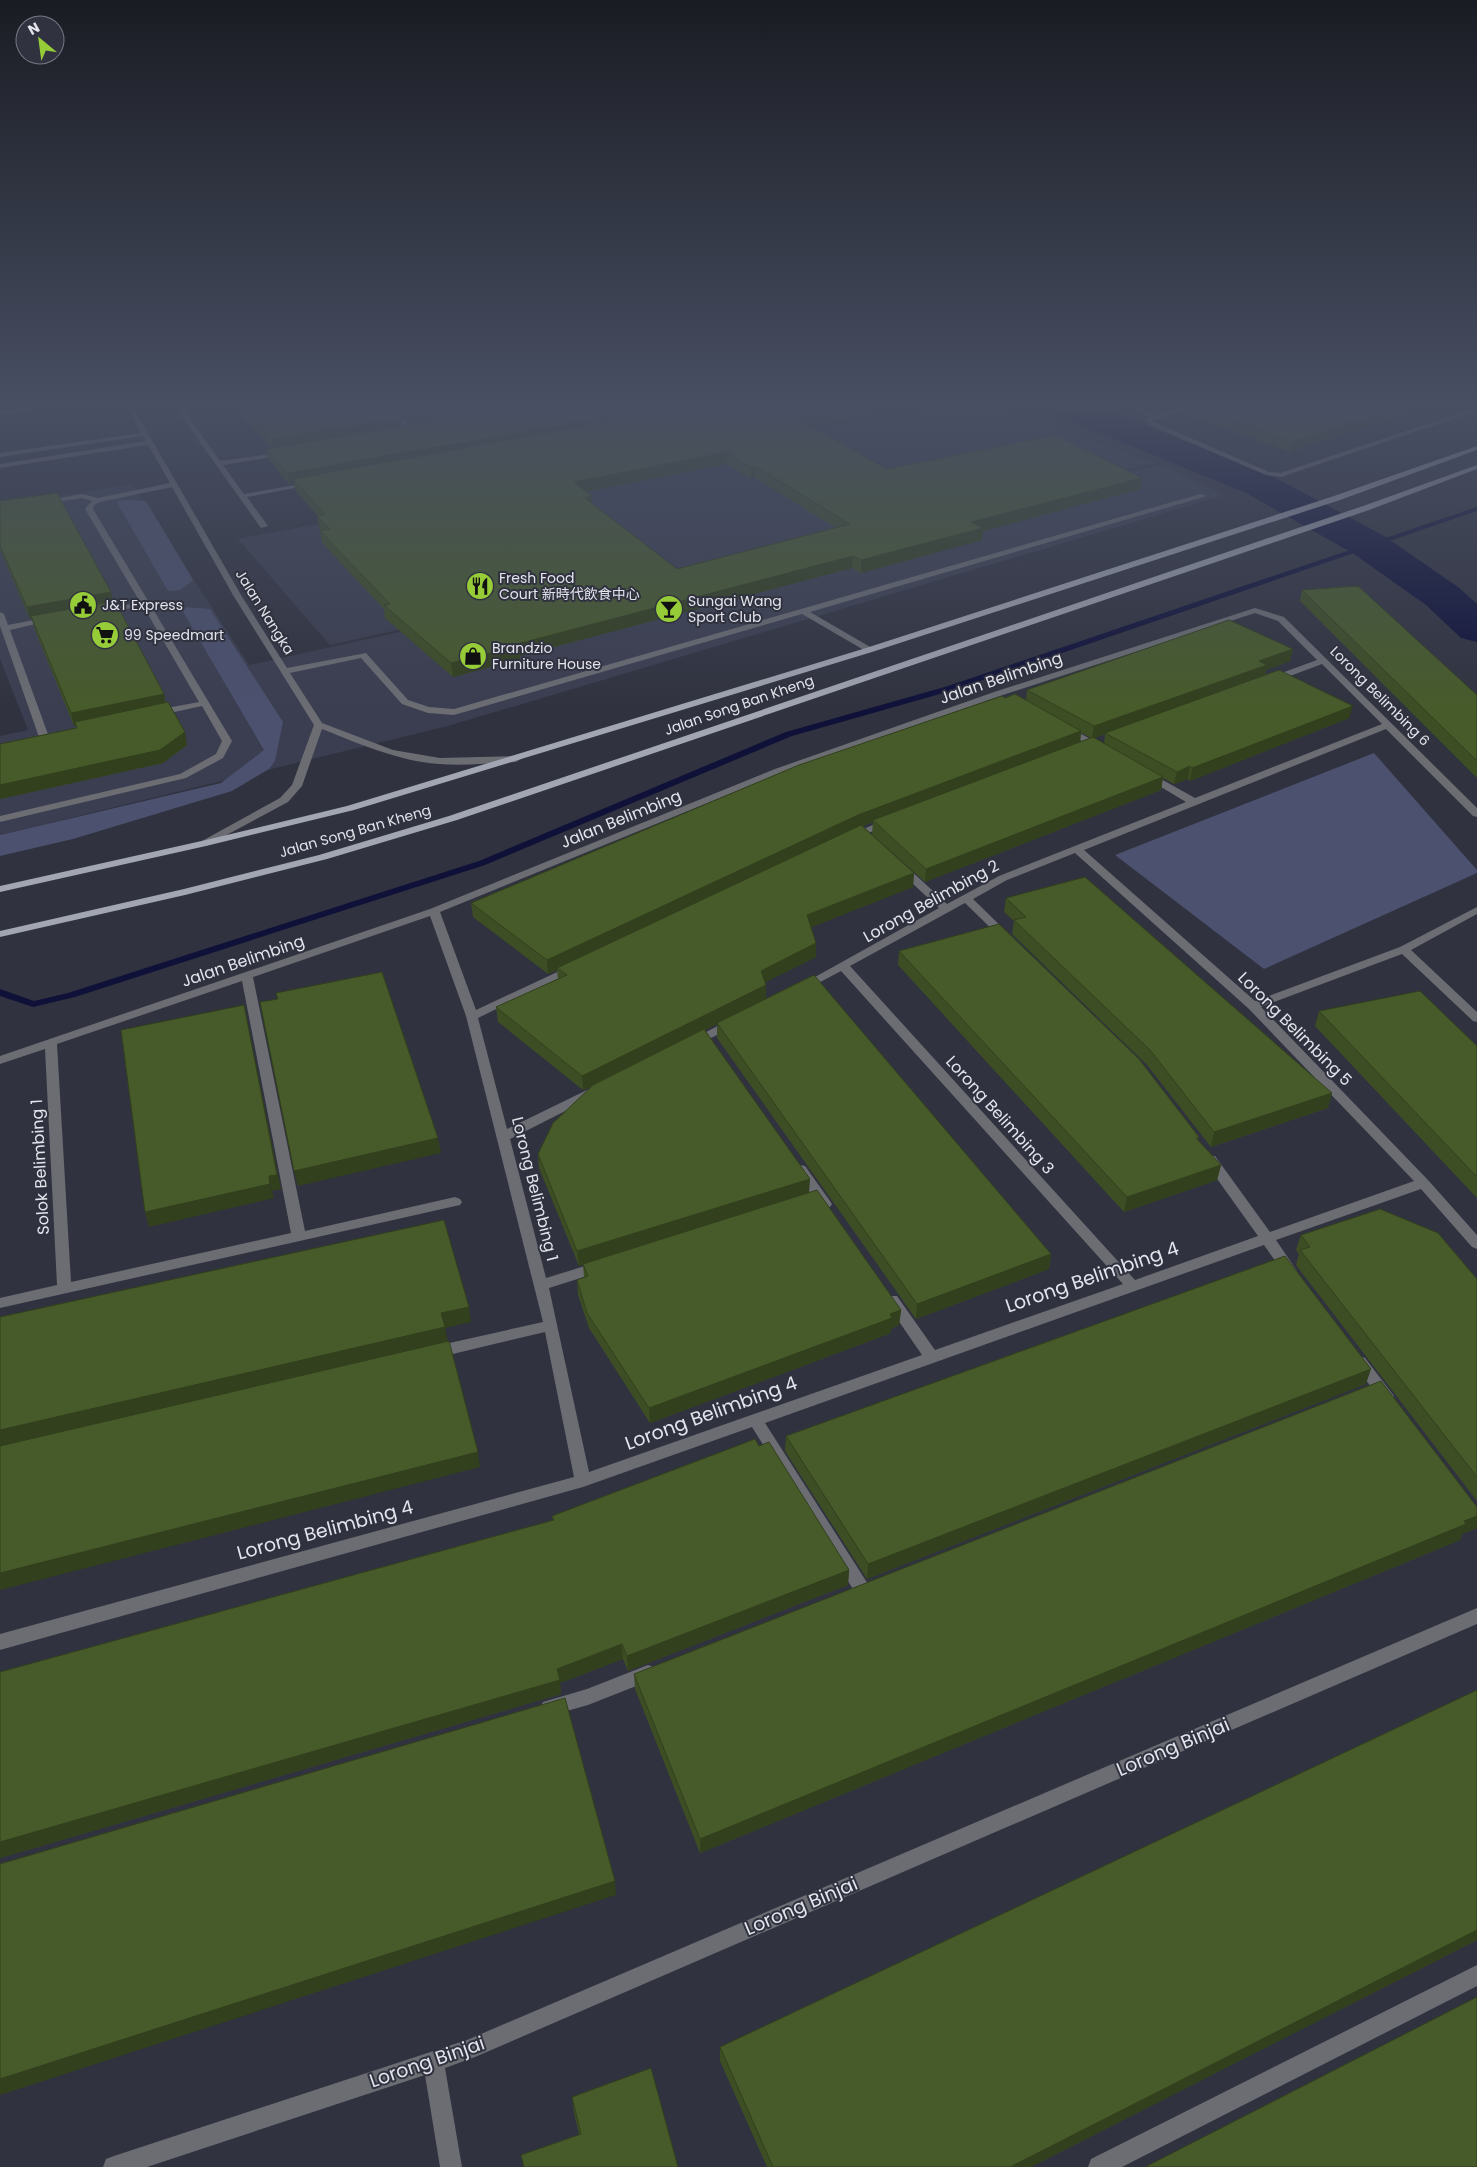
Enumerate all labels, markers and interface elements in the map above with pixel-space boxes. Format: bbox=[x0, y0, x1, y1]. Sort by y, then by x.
north arrow bbox=[15, 15, 65, 65]
text: N bbox=[24, 17, 43, 40]
street label: Jalan Nangka bbox=[231, 566, 299, 658]
place label: Fresh Food Court 新時代飲食中心 bbox=[499, 568, 640, 604]
restaurant icon: Fresh Food Court 新時代飲食中心 bbox=[465, 571, 495, 601]
public building icon: J&T Express bbox=[68, 590, 98, 620]
place label: Sungai Wang Sport Club bbox=[688, 591, 782, 627]
bar icon: Sungai Wang Sport Club bbox=[654, 594, 684, 624]
place label: J&T Express bbox=[102, 595, 183, 615]
supermarket icon: 99 Speedmart bbox=[90, 620, 120, 650]
place label: 99 Speedmart bbox=[124, 625, 224, 645]
place label: Brandzio Furniture House bbox=[492, 638, 601, 674]
shop icon: Brandzio Furniture House bbox=[458, 641, 488, 671]
street label: Lorong Belimbing 6 bbox=[1326, 642, 1434, 750]
street label: Jalan Belimbing bbox=[937, 646, 1065, 710]
street label: Jalan Song Ban Kheng bbox=[662, 670, 816, 740]
street label: Jalan Belimbing bbox=[557, 784, 685, 854]
street label: Jalan Song Ban Kheng bbox=[277, 800, 433, 862]
street label: Lorong Belimbing 2 bbox=[859, 854, 1003, 948]
street label: Jalan Belimbing bbox=[179, 929, 307, 993]
street label: Lorong Belimbing 5 bbox=[1233, 967, 1357, 1091]
street label: Lorong Belimbing 3 bbox=[941, 1051, 1059, 1179]
street label: Solok Belimbing 1 bbox=[25, 1099, 55, 1235]
street label: Lorong Belimbing 1 bbox=[506, 1114, 564, 1264]
street label: Lorong Belimbing 4 bbox=[1002, 1235, 1182, 1319]
street label: Lorong Belimbing 4 bbox=[621, 1369, 801, 1457]
street label: Lorong Belimbing 4 bbox=[234, 1493, 416, 1567]
street label: Lorong Binjai bbox=[1112, 1711, 1234, 1783]
street label: Lorong Binjai bbox=[740, 1870, 862, 1942]
street label: Lorong Binjai bbox=[366, 2030, 488, 2094]

